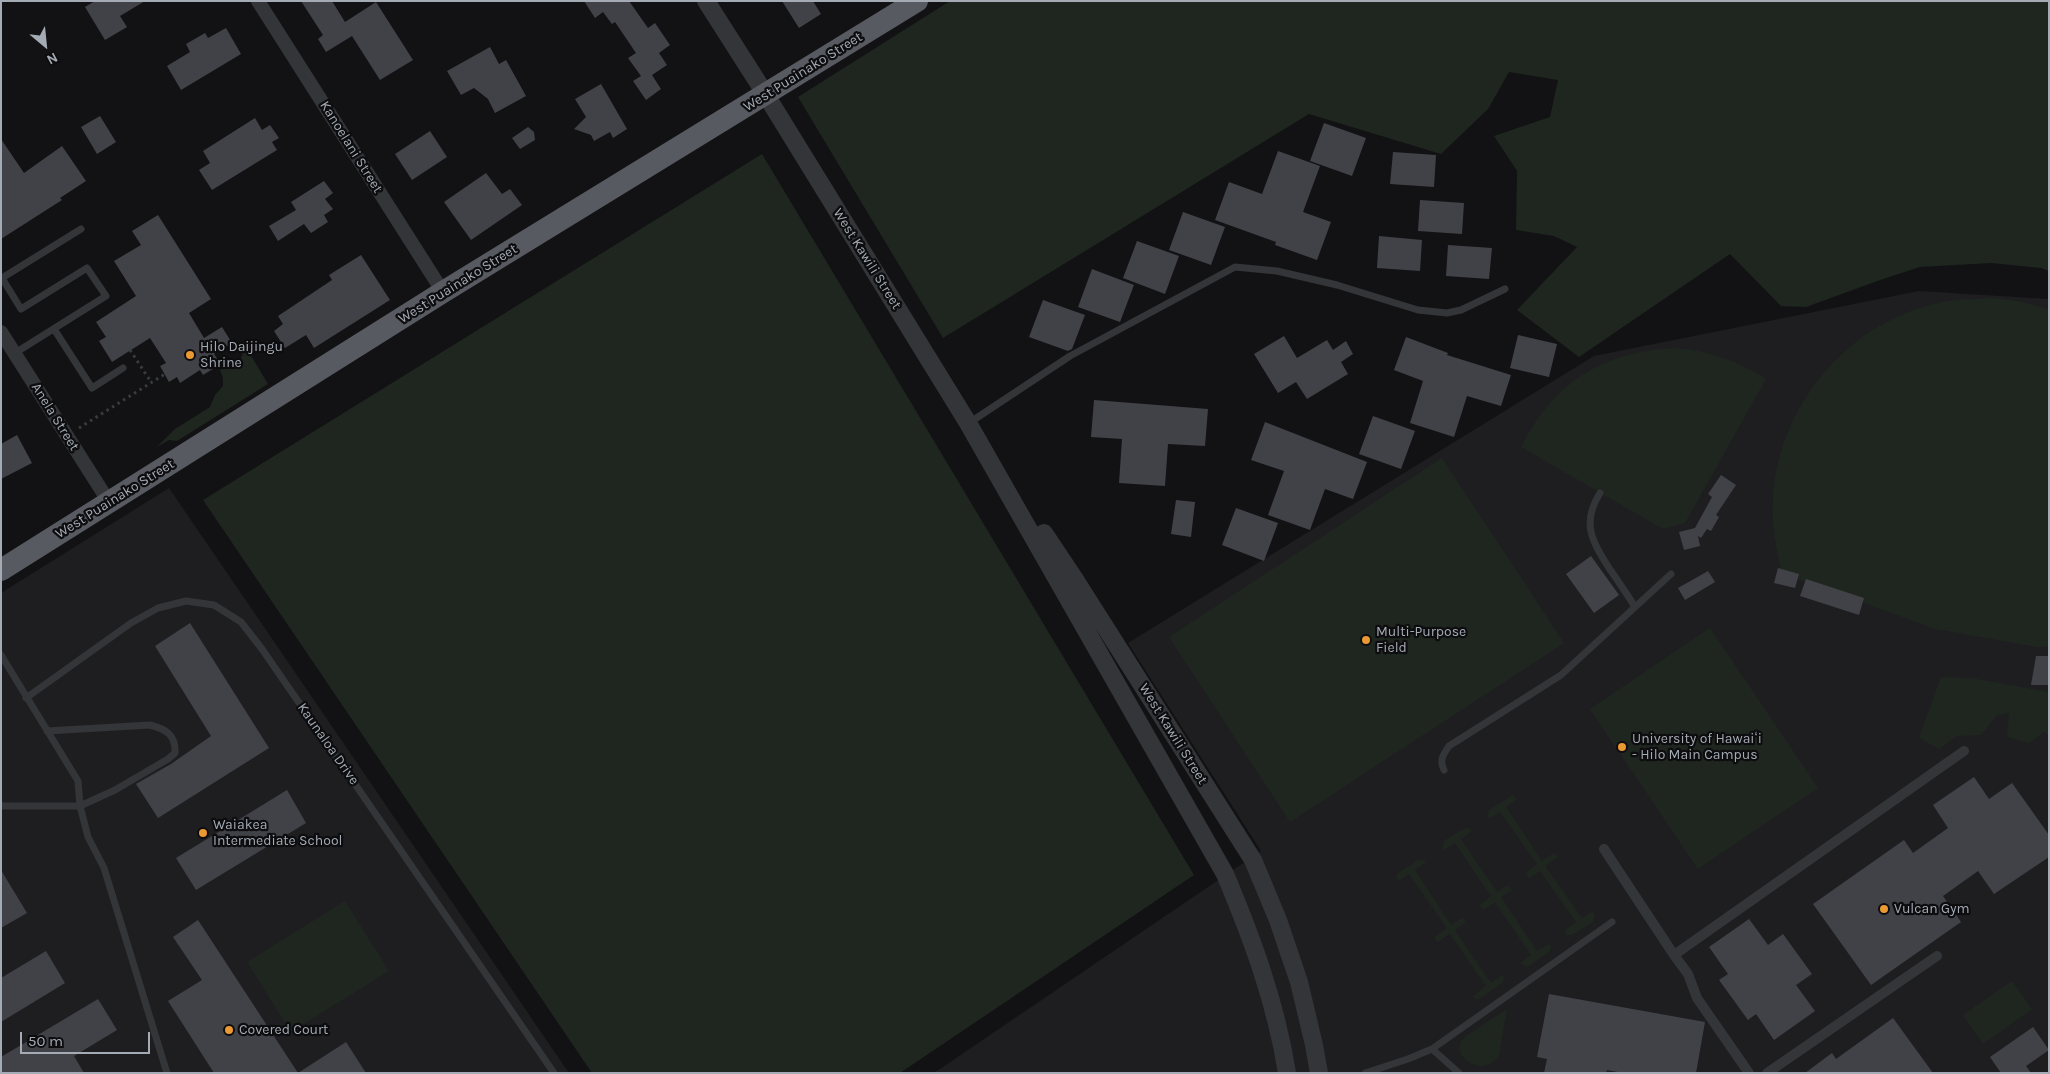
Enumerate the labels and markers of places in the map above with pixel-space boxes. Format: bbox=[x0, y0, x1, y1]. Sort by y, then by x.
place label: Hilo Daijingu Shrine bbox=[200, 339, 283, 372]
marker: Hilo Daijingu Shrine bbox=[184, 349, 196, 361]
place label: Multi-Purpose Field bbox=[1376, 624, 1466, 656]
marker: Multi-Purpose Field bbox=[1360, 634, 1372, 646]
place label: University of Hawaiʻi - Hilo Main Campus bbox=[1632, 731, 1762, 764]
marker: University of Hawaiʻi - Hilo Main Campus bbox=[1616, 741, 1628, 753]
place label: Waiakea Intermediate School bbox=[213, 817, 342, 850]
marker: Waiakea Intermediate School bbox=[197, 827, 209, 839]
place label: Vulcan Gym bbox=[1894, 901, 1970, 917]
marker: Vulcan Gym bbox=[1878, 903, 1890, 915]
place label: Covered Court bbox=[239, 1022, 328, 1038]
marker: Covered Court bbox=[223, 1024, 235, 1036]

